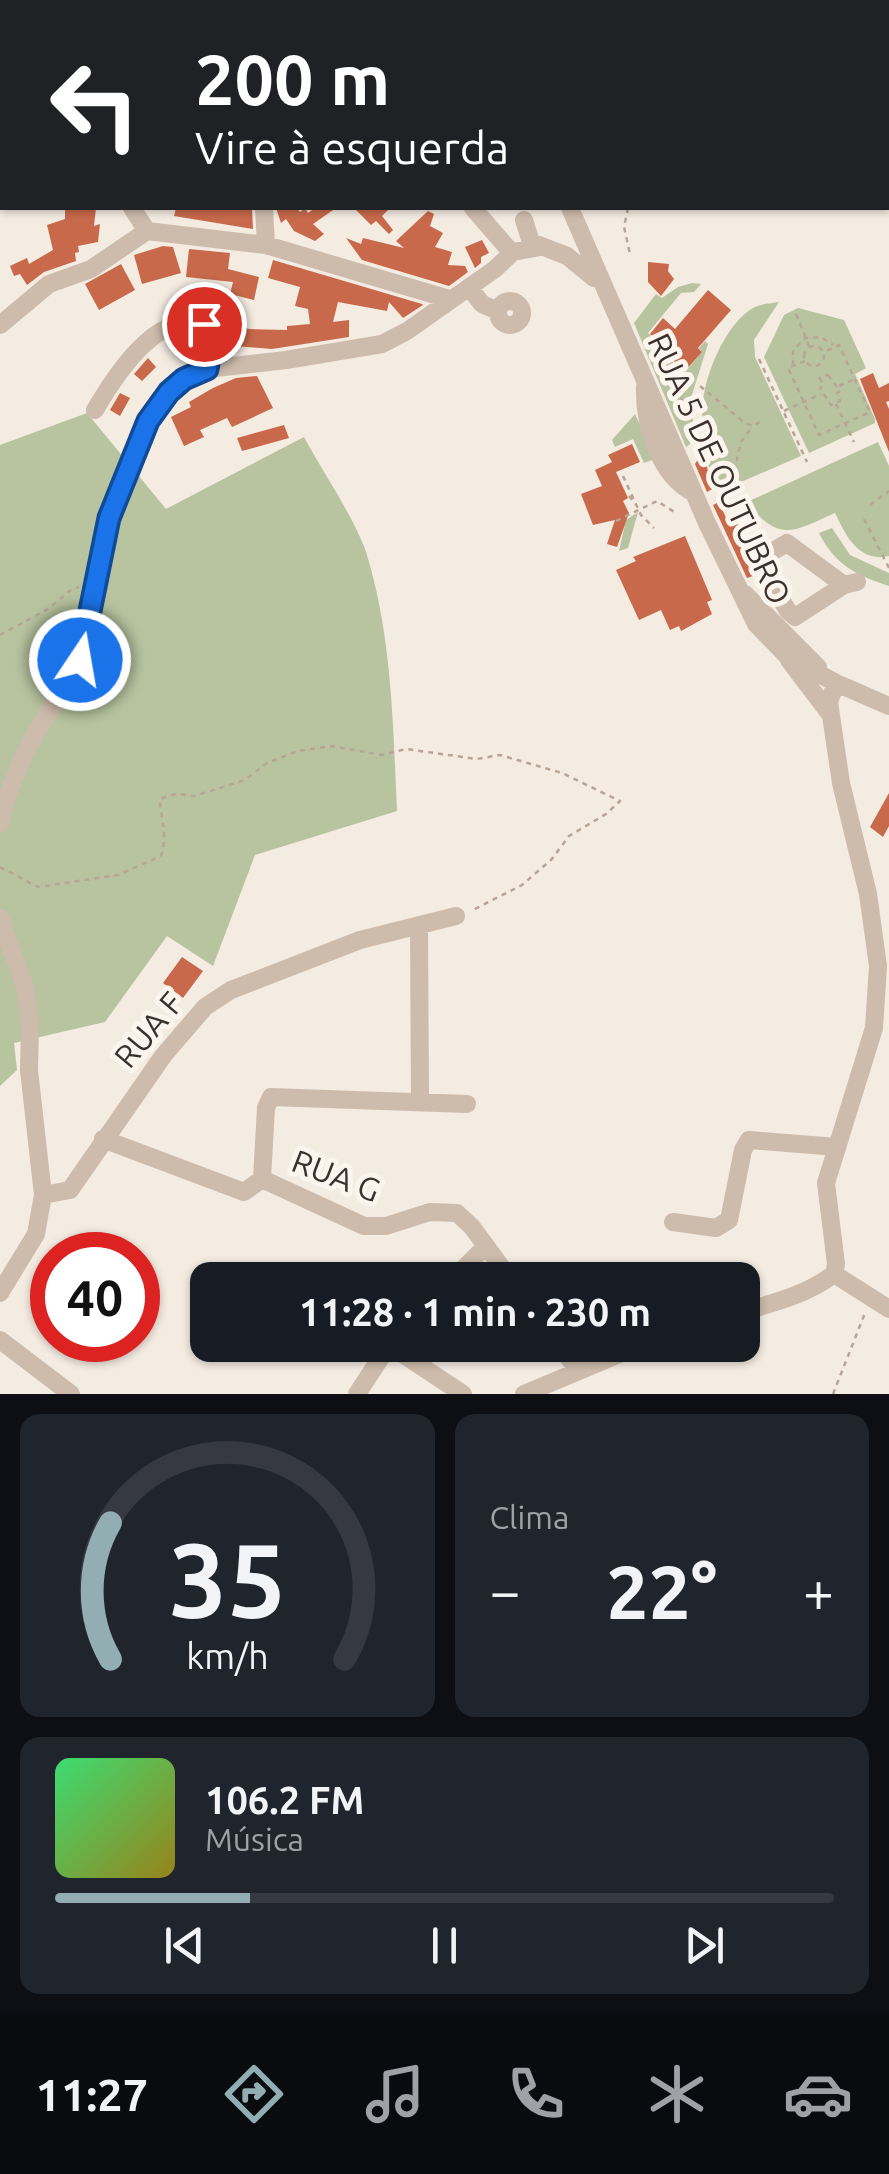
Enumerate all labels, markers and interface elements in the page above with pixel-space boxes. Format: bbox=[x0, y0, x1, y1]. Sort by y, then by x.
icon: left bbox=[30, 40, 160, 170]
text: 200 m bbox=[195, 40, 390, 118]
text: Vire à esquerda bbox=[195, 122, 509, 173]
pin bbox=[162, 282, 247, 367]
icon: arrive bbox=[177, 297, 232, 352]
street label: RUA 5 DE OUTUBRO bbox=[641, 328, 798, 610]
position arrow bbox=[28, 608, 132, 712]
street label: RUA F bbox=[107, 985, 190, 1074]
street label: RUA G bbox=[287, 1142, 385, 1208]
speed limit sign: 40 bbox=[30, 1232, 160, 1362]
text: 11:28 · 1 min · 230 m bbox=[299, 1291, 651, 1333]
text: Clima bbox=[490, 1499, 569, 1535]
text: 35 bbox=[169, 1520, 286, 1637]
text: 22° bbox=[606, 1549, 717, 1633]
text: − bbox=[490, 1560, 521, 1621]
text: + bbox=[803, 1560, 834, 1621]
text: km/h bbox=[186, 1636, 269, 1676]
text: 106.2 FM bbox=[205, 1779, 364, 1821]
text: Música bbox=[205, 1821, 304, 1857]
icon: previous bbox=[157, 1918, 212, 1973]
icon: pause bbox=[417, 1918, 472, 1973]
icon: next bbox=[677, 1918, 732, 1973]
icon: directions bbox=[219, 2059, 289, 2129]
icon: music bbox=[360, 2059, 430, 2129]
icon: phone bbox=[501, 2059, 571, 2129]
icon: climate bbox=[642, 2059, 712, 2129]
icon: car bbox=[783, 2059, 853, 2129]
text: 11:27 bbox=[36, 2069, 148, 2120]

